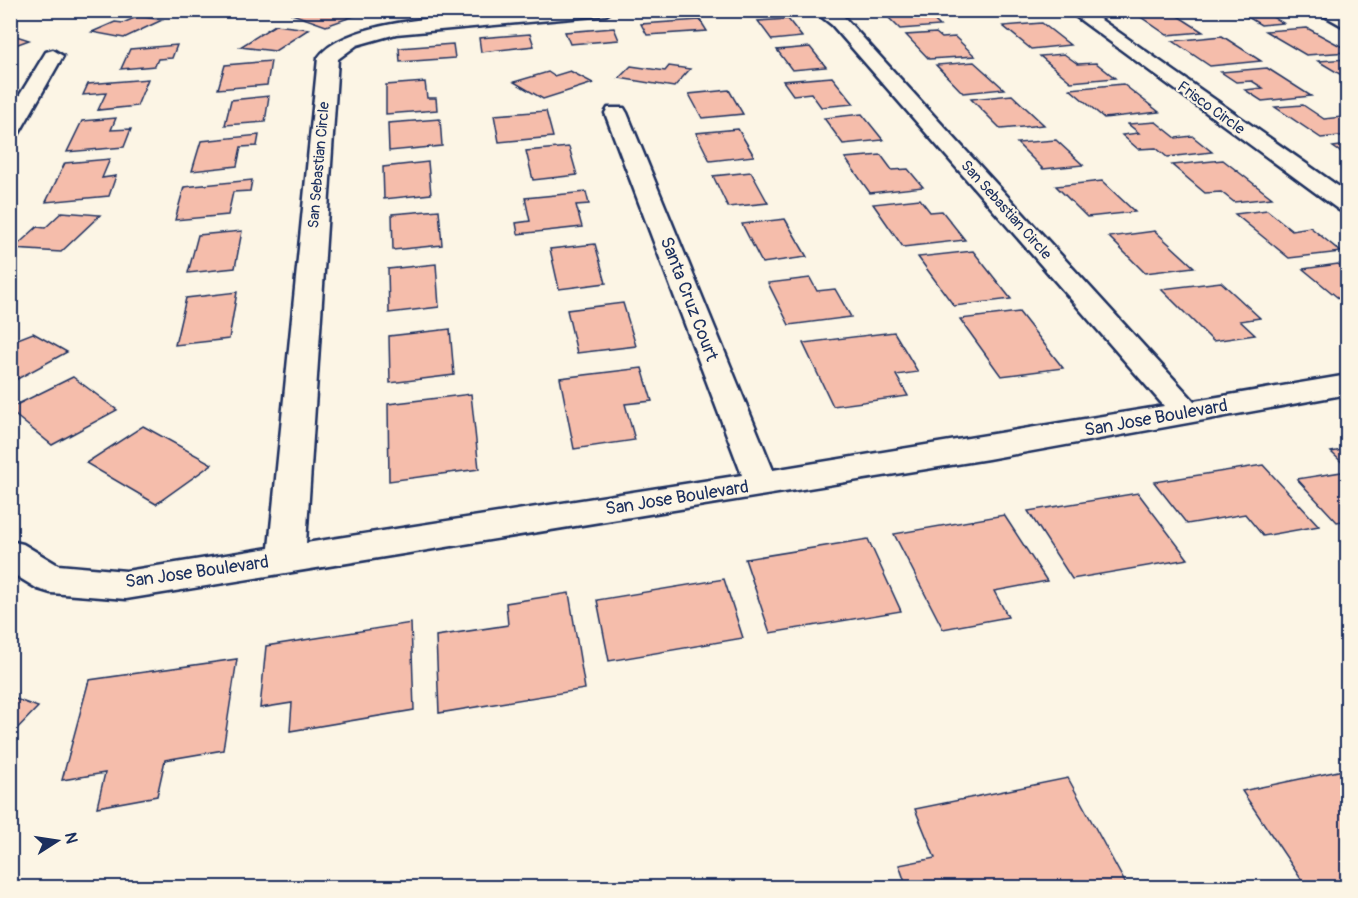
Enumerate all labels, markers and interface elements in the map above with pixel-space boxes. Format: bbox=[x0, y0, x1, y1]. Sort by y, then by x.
street label: Frisco Circle bbox=[1174, 77, 1249, 139]
street label: San Sebastian Circle bbox=[304, 100, 334, 229]
street label: San Sebastian Circle bbox=[956, 156, 1056, 264]
street label: Santa Cruz Court bbox=[655, 234, 724, 365]
street label: San Jose Boulevard bbox=[1083, 394, 1229, 442]
street label: San Jose Boulevard bbox=[604, 475, 750, 521]
street label: San Jose Boulevard bbox=[124, 551, 270, 593]
north arrow bbox=[27, 811, 87, 871]
text: N bbox=[60, 831, 82, 846]

